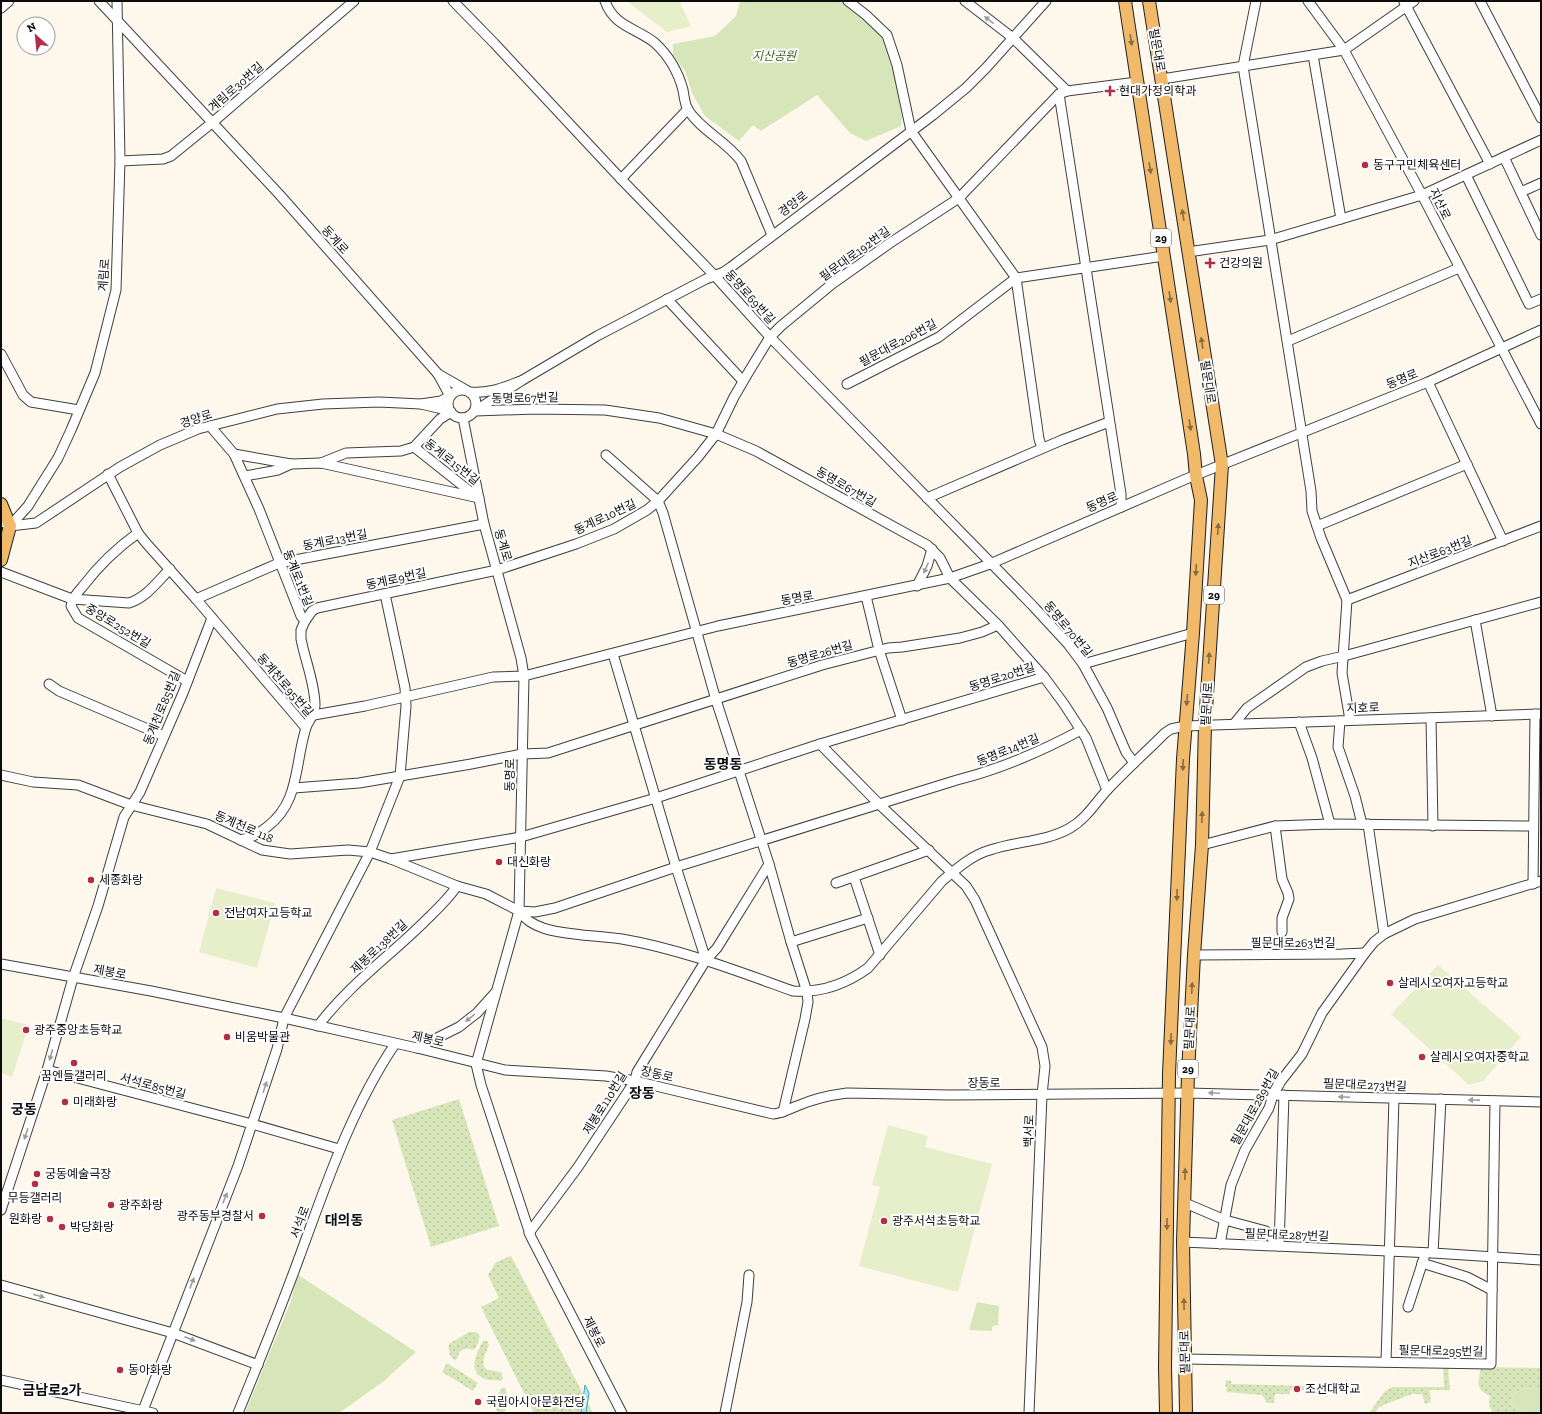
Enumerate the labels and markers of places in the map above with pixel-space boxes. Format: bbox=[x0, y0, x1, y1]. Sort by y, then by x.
place label: 현대가정의학과 bbox=[1119, 84, 1196, 98]
marker: 현대가정의학과 bbox=[1104, 85, 1116, 97]
place label: 동구구민체육센터 bbox=[1373, 158, 1461, 172]
marker: 동구구민체육센터 bbox=[1360, 160, 1370, 170]
place label: 건강의원 bbox=[1219, 256, 1263, 270]
marker: 건강의원 bbox=[1204, 257, 1216, 269]
place label: 대신화랑 bbox=[507, 855, 551, 869]
marker: 대신화랑 bbox=[494, 857, 504, 867]
place label: 세종화랑 bbox=[99, 873, 143, 887]
marker: 세종화랑 bbox=[86, 875, 96, 885]
place label: 전남여자고등학교 bbox=[224, 906, 312, 920]
marker: 전남여자고등학교 bbox=[211, 908, 221, 918]
place label: 살레시오여자고등학교 bbox=[1398, 976, 1508, 990]
marker: 살레시오여자고등학교 bbox=[1385, 978, 1395, 988]
place label: 광주중앙초등학교 bbox=[34, 1023, 122, 1037]
marker: 광주중앙초등학교 bbox=[21, 1025, 31, 1035]
place label: 비움박물관 bbox=[235, 1030, 290, 1044]
marker: 비움박물관 bbox=[222, 1032, 232, 1042]
place label: 살레시오여자중학교 bbox=[1430, 1050, 1529, 1064]
marker: 살레시오여자중학교 bbox=[1417, 1052, 1427, 1062]
marker: 꿈엔들갤러리 bbox=[69, 1058, 79, 1068]
place label: 꿈엔들갤러리 bbox=[41, 1069, 107, 1083]
place label: 미래화랑 bbox=[73, 1095, 117, 1109]
marker: 미래화랑 bbox=[60, 1097, 70, 1107]
place label: 궁동예술극장 bbox=[45, 1167, 111, 1181]
marker: 궁동예술극장 bbox=[32, 1169, 42, 1179]
marker: 무등갤러리 bbox=[30, 1179, 40, 1189]
place label: 무등갤러리 bbox=[7, 1191, 63, 1205]
place label: 광주화랑 bbox=[119, 1198, 163, 1212]
marker: 광주화랑 bbox=[106, 1200, 116, 1210]
place label: 광주동부경찰서 bbox=[177, 1209, 254, 1223]
marker: 광주동부경찰서 bbox=[257, 1211, 267, 1221]
place label: 원화랑 bbox=[9, 1212, 42, 1226]
marker: 원화랑 bbox=[45, 1214, 55, 1224]
place label: 광주서석초등학교 bbox=[892, 1214, 980, 1228]
marker: 광주서석초등학교 bbox=[879, 1216, 889, 1226]
place label: 박당화랑 bbox=[70, 1220, 114, 1234]
marker: 박당화랑 bbox=[57, 1222, 67, 1232]
place label: 동아화랑 bbox=[128, 1363, 172, 1377]
marker: 동아화랑 bbox=[115, 1365, 125, 1375]
place label: 조선대학교 bbox=[1305, 1382, 1360, 1396]
marker: 조선대학교 bbox=[1292, 1384, 1302, 1394]
place label: 국립아시아문화전당 bbox=[486, 1395, 585, 1409]
marker: 국립아시아문화전당 bbox=[473, 1397, 483, 1407]

